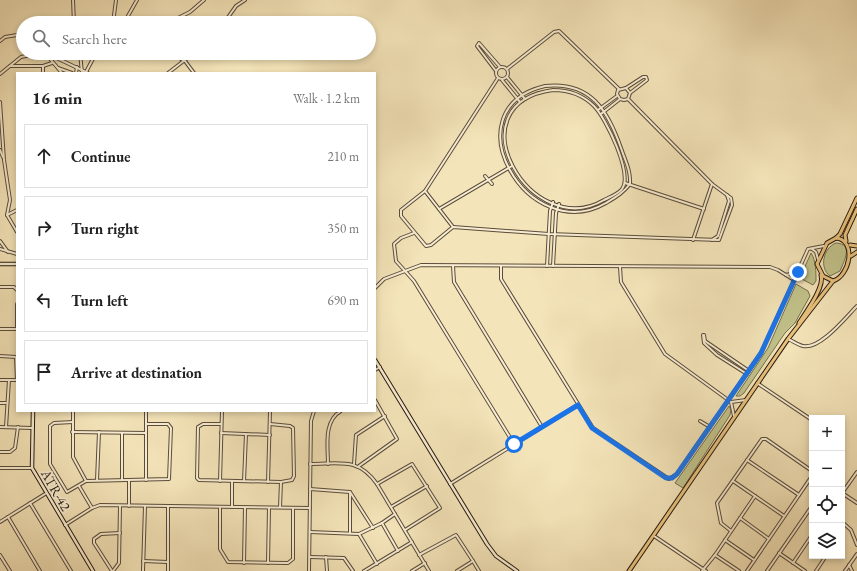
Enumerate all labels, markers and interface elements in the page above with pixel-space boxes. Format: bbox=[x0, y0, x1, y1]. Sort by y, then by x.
search box bbox=[16, 16, 376, 60]
icon: search bbox=[30, 27, 52, 49]
text: Search here bbox=[62, 29, 127, 48]
text: 16 min bbox=[32, 87, 82, 109]
text: Walk · 1.2 km bbox=[293, 90, 360, 107]
icon: ahead bbox=[33, 145, 55, 167]
text: Continue bbox=[71, 147, 131, 166]
text: 210 m bbox=[328, 148, 359, 165]
icon: right bbox=[33, 217, 55, 239]
text: Turn right bbox=[71, 219, 139, 238]
text: 350 m bbox=[328, 220, 359, 237]
route end bbox=[789, 263, 807, 281]
icon: left bbox=[33, 289, 55, 311]
text: Turn left bbox=[71, 291, 128, 310]
text: 690 m bbox=[328, 292, 359, 309]
icon: arrive bbox=[33, 361, 55, 383]
text: Arrive at destination bbox=[71, 363, 202, 382]
map controls bbox=[809, 415, 845, 559]
button: + bbox=[809, 415, 845, 451]
route start bbox=[505, 435, 523, 453]
button: − bbox=[809, 451, 845, 487]
street label: ATR-42 bbox=[36, 465, 75, 514]
button: locate bbox=[809, 487, 845, 523]
button: layers bbox=[809, 523, 845, 559]

